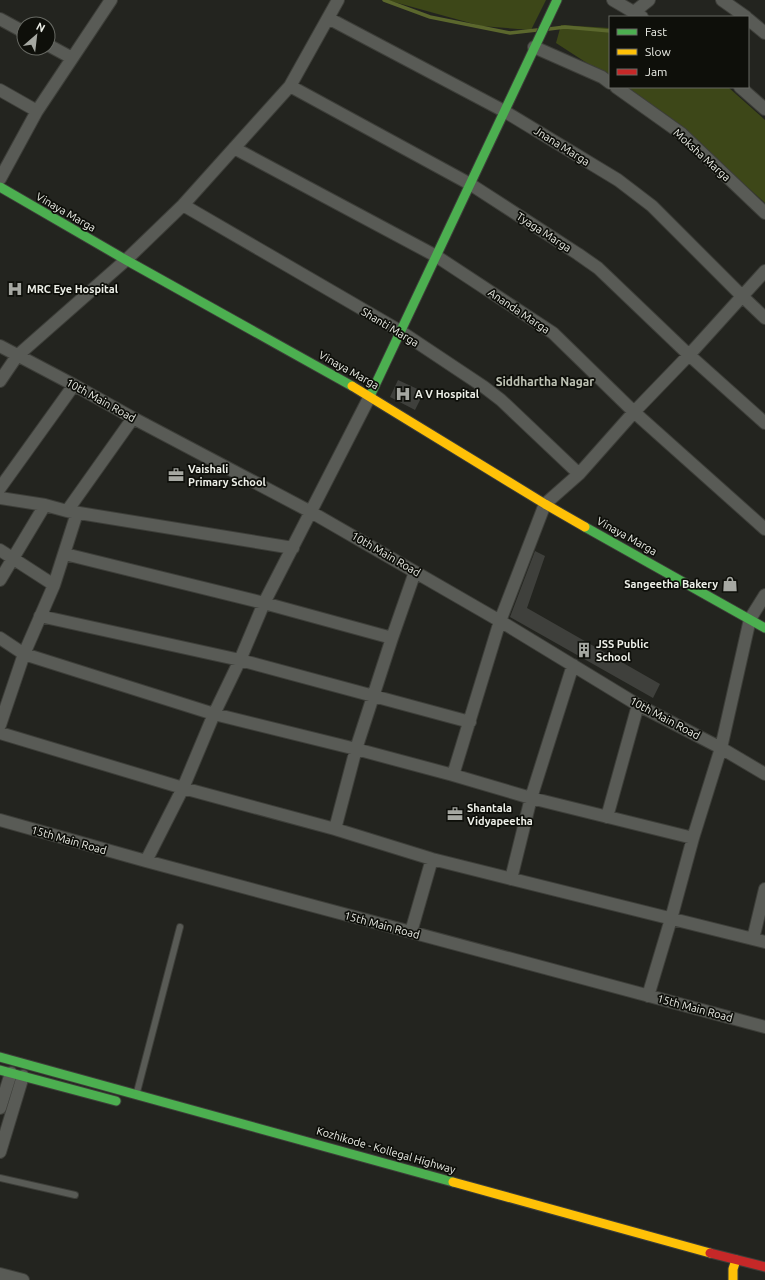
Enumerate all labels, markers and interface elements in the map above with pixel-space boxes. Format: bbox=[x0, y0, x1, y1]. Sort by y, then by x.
north arrow bbox=[16, 16, 56, 56]
legend bbox=[609, 16, 749, 88]
text: N bbox=[34, 20, 47, 34]
text: Fast bbox=[645, 25, 667, 38]
text: Slow bbox=[645, 45, 671, 58]
text: Jam bbox=[645, 65, 667, 78]
street label: Jnana Marga bbox=[532, 124, 592, 168]
street label: Moksha Marga bbox=[671, 126, 733, 184]
street label: Vinaya Marga bbox=[34, 190, 98, 234]
street label: Tyaga Marga bbox=[514, 210, 574, 254]
hospital icon: MRC Eye Hospital bbox=[6, 280, 24, 298]
place label: MRC Eye Hospital bbox=[27, 283, 119, 295]
street label: Ananda Marga bbox=[486, 286, 552, 336]
street label: Shanti Marga bbox=[359, 305, 421, 349]
street label: Vinaya Marga bbox=[317, 349, 381, 391]
district label: Siddhartha Nagar bbox=[496, 375, 594, 388]
street label: 10th Main Road bbox=[64, 376, 138, 424]
hospital icon: A V Hospital bbox=[394, 385, 412, 403]
place label: A V Hospital bbox=[415, 388, 480, 400]
place label: Vaishali Primary School bbox=[188, 463, 267, 488]
office icon: Vaishali Primary School bbox=[167, 466, 185, 484]
street label: Vinaya Marga bbox=[595, 515, 659, 557]
street label: 10th Main Road bbox=[349, 529, 423, 579]
shop icon: Sangeetha Bakery bbox=[721, 575, 739, 593]
place label: Sangeetha Bakery bbox=[624, 578, 718, 590]
place label: JSS Public School bbox=[596, 638, 649, 663]
building icon: JSS Public School bbox=[575, 641, 593, 659]
street label: 10th Main Road bbox=[628, 694, 702, 742]
place label: Shantala Vidyapeetha bbox=[467, 802, 533, 827]
office icon: Shantala Vidyapeetha bbox=[446, 805, 464, 823]
street label: 15th Main Road bbox=[30, 824, 108, 856]
street label: 15th Main Road bbox=[343, 909, 421, 941]
street label: 15th Main Road bbox=[656, 992, 734, 1024]
street label: Kozhikode - Kollegal Highway bbox=[315, 1124, 458, 1176]

